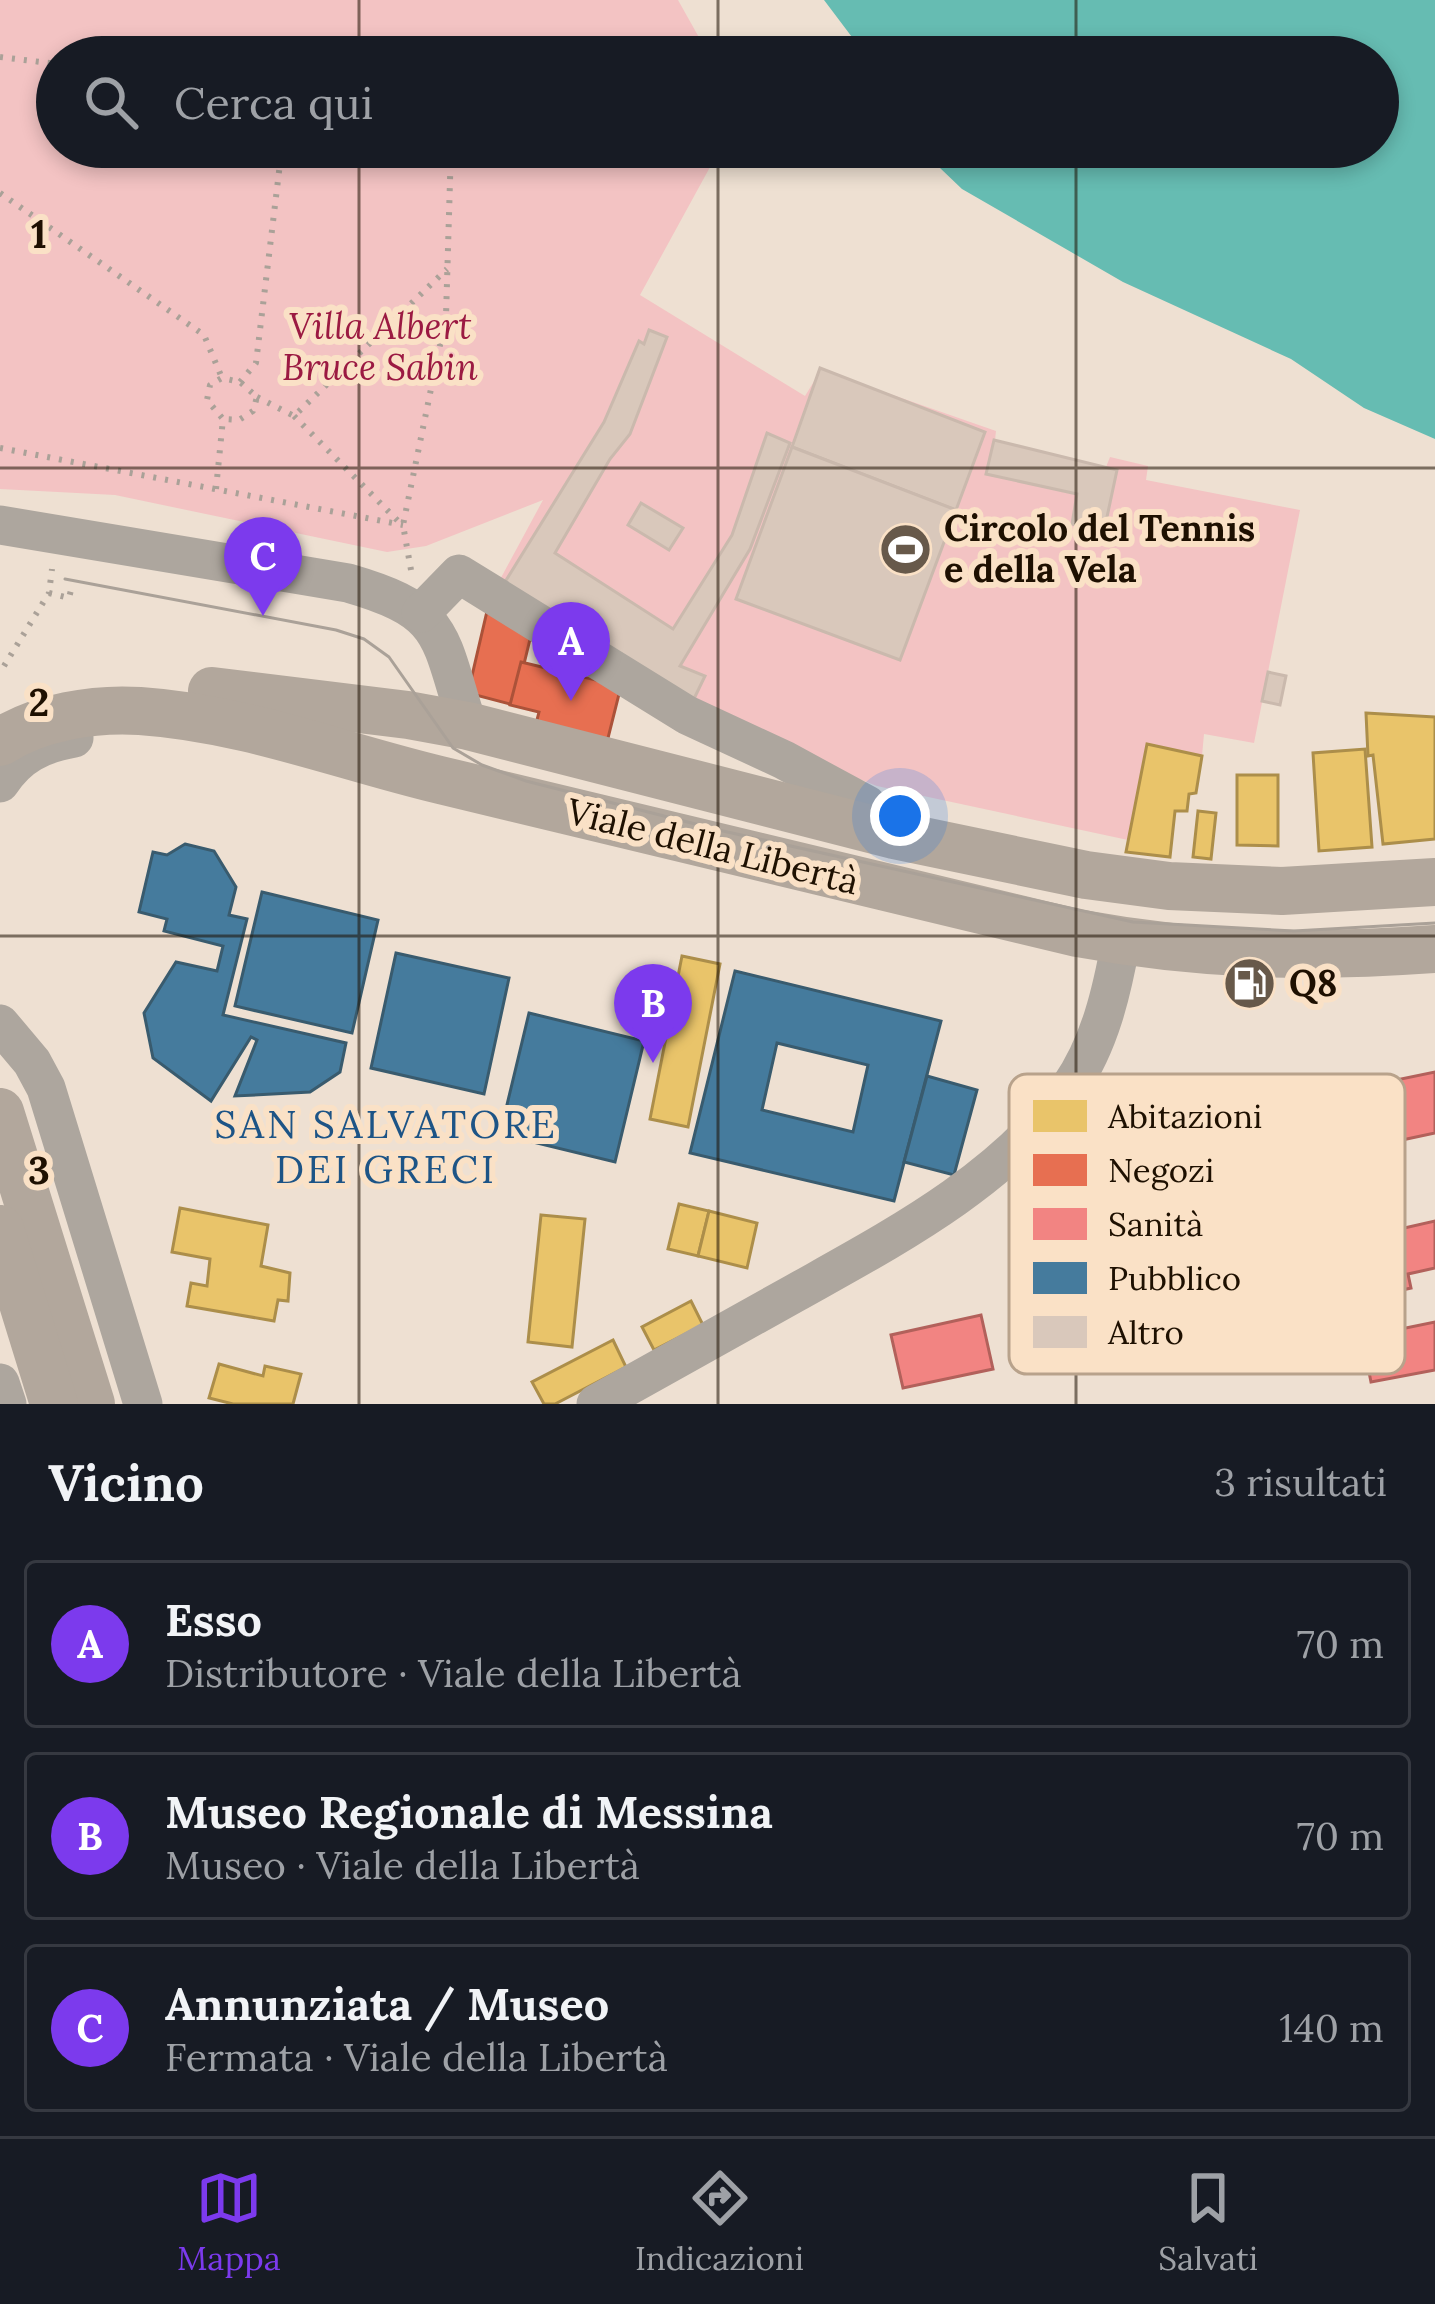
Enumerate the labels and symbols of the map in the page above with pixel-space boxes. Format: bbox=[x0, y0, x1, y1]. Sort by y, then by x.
text: 1 bbox=[31, 209, 47, 259]
park label: Villa Albert Bruce Sabin bbox=[282, 303, 478, 390]
place label: Circolo del Tennis e della Vela bbox=[944, 505, 1255, 592]
pin: C bbox=[224, 517, 302, 616]
sports icon: Circolo del Tennis e della Vela bbox=[877, 521, 933, 577]
pin: A bbox=[532, 602, 610, 701]
text: 2 bbox=[29, 677, 49, 727]
your location bbox=[870, 786, 930, 846]
street label: Viale della Libertà bbox=[561, 787, 864, 904]
fuel station icon: Q8 bbox=[1222, 955, 1278, 1011]
place label: Q8 bbox=[1289, 960, 1337, 1006]
pin: B bbox=[614, 964, 692, 1063]
legend bbox=[1009, 1074, 1405, 1374]
text: Abitazioni bbox=[1107, 1095, 1262, 1137]
district label: SAN SALVATORE DEI GRECI bbox=[214, 1099, 558, 1194]
text: 3 bbox=[28, 1145, 50, 1195]
text: Negozi bbox=[1108, 1149, 1214, 1191]
text: Sanità bbox=[1108, 1203, 1203, 1245]
text: Pubblico bbox=[1108, 1257, 1241, 1299]
text: Altro bbox=[1107, 1311, 1184, 1353]

